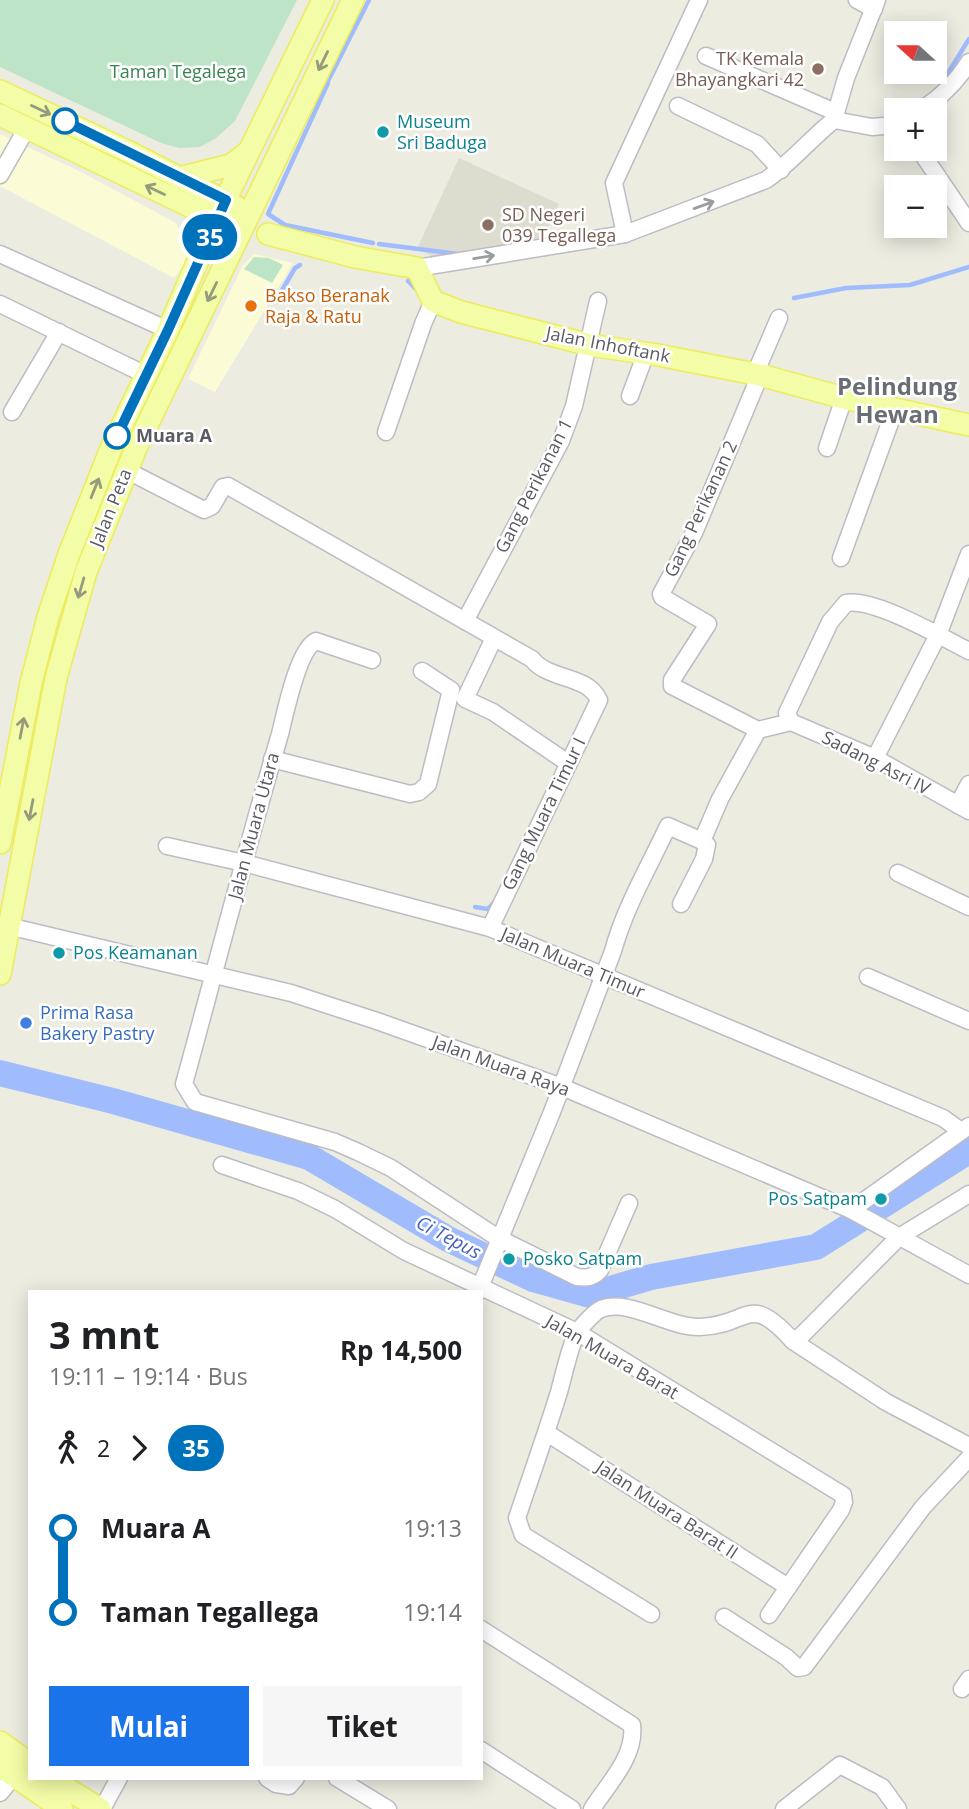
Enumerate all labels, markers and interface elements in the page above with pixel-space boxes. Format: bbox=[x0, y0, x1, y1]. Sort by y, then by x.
north arrow bbox=[884, 21, 947, 84]
map controls bbox=[884, 21, 947, 238]
place label: TK Kemala Bhayangkari 42 bbox=[675, 46, 804, 91]
one-way arrow bbox=[316, 50, 330, 71]
park label: Taman Tegalega bbox=[110, 59, 246, 83]
marker: TK Kemala Bhayangkari 42 bbox=[810, 61, 826, 77]
button: + bbox=[884, 98, 947, 161]
one-way arrow bbox=[30, 104, 51, 117]
unlabelled marker bbox=[52, 108, 78, 134]
place label: Museum Sri Baduga bbox=[397, 109, 487, 154]
marker: Museum Sri Baduga bbox=[375, 124, 391, 140]
button: − bbox=[884, 175, 947, 238]
one-way arrow bbox=[145, 182, 166, 196]
one-way arrow bbox=[693, 198, 715, 210]
place label: SD Negeri 039 Tegallega bbox=[502, 202, 616, 247]
line badge: 35 bbox=[178, 214, 242, 260]
marker: SD Negeri 039 Tegallega bbox=[480, 217, 496, 233]
text: 35 bbox=[196, 220, 224, 253]
one-way arrow bbox=[472, 250, 495, 263]
one-way arrow bbox=[204, 281, 218, 302]
place label: Bakso Beranak Raja & Ratu bbox=[265, 283, 390, 328]
marker: Bakso Beranak Raja & Ratu bbox=[243, 298, 259, 314]
street label: Jalan Inhoftank bbox=[542, 320, 673, 368]
district label: Pelindung Hewan bbox=[837, 369, 957, 430]
street label: Gang Perikanan 1 bbox=[489, 414, 577, 557]
marker: Muara A bbox=[104, 423, 130, 449]
place label: Muara A bbox=[136, 423, 212, 447]
street label: Gang Perikanan 2 bbox=[658, 436, 742, 581]
street label: Jalan Peta bbox=[83, 465, 137, 552]
one-way arrow bbox=[90, 477, 103, 499]
one-way arrow bbox=[74, 577, 87, 599]
one-way arrow bbox=[15, 717, 29, 740]
street label: Sadang Asri IV bbox=[818, 724, 935, 800]
street label: Gang Muara Timur I bbox=[496, 733, 591, 894]
street label: Jalan Muara Utara bbox=[221, 750, 284, 904]
one-way arrow bbox=[23, 798, 37, 821]
street label: Jalan Muara Timur bbox=[496, 920, 649, 1003]
place label: Pos Keamanan bbox=[73, 940, 198, 964]
marker: Pos Keamanan bbox=[51, 945, 67, 961]
place label: Prima Rasa Bakery Pastry bbox=[40, 1000, 155, 1045]
marker: Prima Rasa Bakery Pastry bbox=[18, 1015, 34, 1031]
street label: Jalan Muara Raya bbox=[427, 1028, 573, 1101]
place label: Pos Satpam bbox=[768, 1186, 867, 1210]
marker: Pos Satpam bbox=[873, 1191, 889, 1207]
water label: Ci Tepus bbox=[412, 1209, 486, 1265]
place label: Posko Satpam bbox=[523, 1246, 642, 1270]
marker: Posko Satpam bbox=[501, 1251, 517, 1267]
street label: Jalan Muara Barat bbox=[540, 1307, 683, 1404]
text: 3 mnt bbox=[49, 1308, 159, 1360]
text: Rp 14,500 bbox=[340, 1332, 462, 1368]
text: 19:11 – 19:14 · Bus bbox=[49, 1360, 248, 1392]
icon: walk bbox=[49, 1429, 87, 1467]
icon: forward bbox=[120, 1429, 158, 1467]
text: 35 bbox=[182, 1431, 210, 1464]
text: 2 bbox=[97, 1432, 110, 1464]
street label: Jalan Muara Barat II bbox=[590, 1453, 743, 1564]
text: Muara A bbox=[101, 1510, 211, 1546]
text: 19:13 bbox=[403, 1512, 462, 1544]
text: Taman Tegallega bbox=[101, 1594, 319, 1630]
text: 19:14 bbox=[403, 1596, 462, 1628]
button: Mulai bbox=[49, 1686, 249, 1766]
button: Tiket bbox=[263, 1686, 462, 1766]

